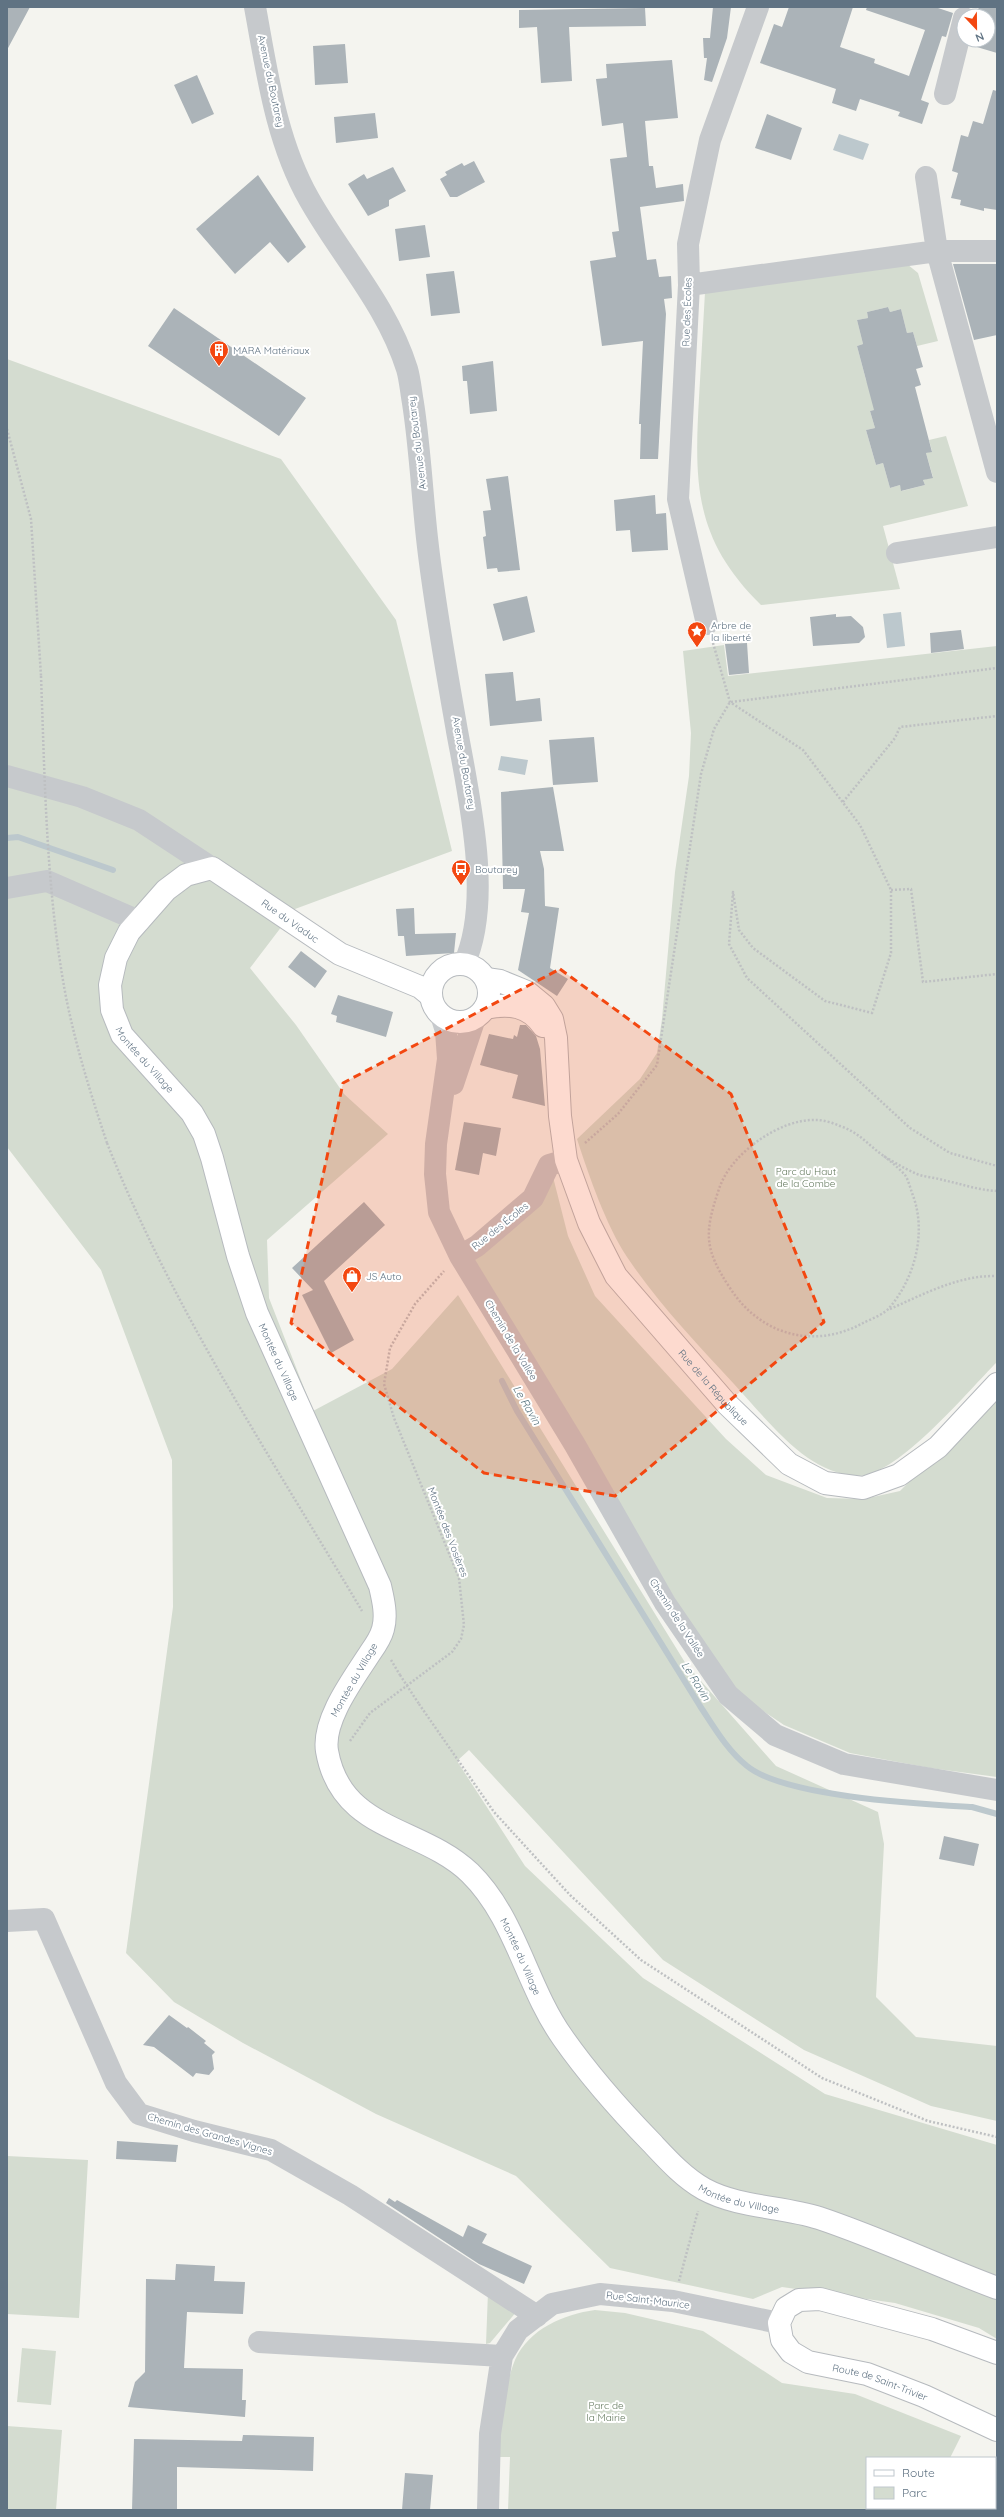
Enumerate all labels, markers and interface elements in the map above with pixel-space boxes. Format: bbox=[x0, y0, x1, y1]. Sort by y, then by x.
north arrow bbox=[956, 8, 996, 48]
text: N bbox=[973, 29, 986, 45]
street label: Avenue du Boutarey bbox=[255, 34, 287, 128]
street label: Rue des Écoles bbox=[679, 277, 695, 347]
building icon: MARA Matériaux bbox=[208, 339, 230, 367]
place label: MARA Matériaux bbox=[233, 344, 310, 357]
street label: Avenue du Boutarey bbox=[405, 395, 429, 491]
place label: Arbre de la liberté bbox=[711, 619, 751, 644]
place icon: Arbre de la liberté bbox=[686, 620, 708, 648]
street label: Avenue du Boutarey bbox=[449, 716, 479, 810]
bus stop icon: Boutarey bbox=[450, 858, 472, 886]
place label: Boutarey bbox=[475, 863, 518, 876]
street label: Rue du Viaduc bbox=[259, 896, 321, 946]
street label: Montée du Village bbox=[113, 1025, 177, 1095]
park label: Parc du Haut de la Combe bbox=[776, 1165, 837, 1190]
street label: Rue des Écoles bbox=[469, 1199, 531, 1253]
shop icon: JS Auto bbox=[341, 1265, 363, 1293]
place label: JS Auto bbox=[366, 1270, 402, 1283]
street label: Chemin de la Vallée bbox=[482, 1297, 540, 1383]
street label: Montée du Village bbox=[256, 1321, 302, 1403]
street label: Rue de la République bbox=[676, 1346, 752, 1428]
water label: Le Ravin bbox=[510, 1383, 544, 1428]
street label: Montée des Vosières bbox=[425, 1485, 471, 1579]
street label: Chemin de la Vallée bbox=[647, 1576, 708, 1660]
street label: Montée du Village bbox=[328, 1640, 381, 1719]
water label: Le Ravin bbox=[679, 1659, 714, 1704]
street label: Montée du Village bbox=[498, 1915, 544, 1997]
street label: Chemin des Grandes Vignes bbox=[146, 2110, 274, 2158]
street label: Montée du Village bbox=[696, 2181, 781, 2216]
street label: Rue Saint-Maurice bbox=[605, 2288, 691, 2312]
street label: Route de Saint-Trivier bbox=[831, 2361, 930, 2403]
park label: Parc de la Mairie bbox=[586, 2399, 626, 2424]
legend bbox=[866, 2457, 996, 2509]
text: Route bbox=[902, 2465, 935, 2480]
text: Parc bbox=[902, 2485, 927, 2500]

